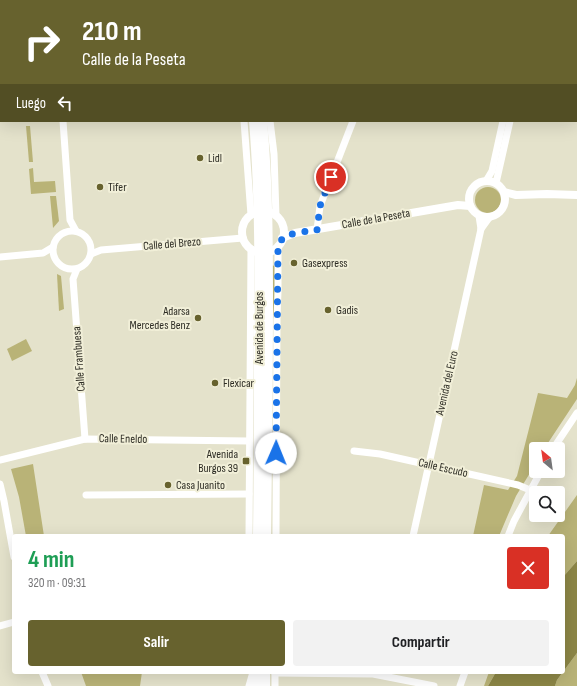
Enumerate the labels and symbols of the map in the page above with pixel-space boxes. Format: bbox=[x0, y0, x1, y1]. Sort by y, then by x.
place label: Lidl bbox=[208, 151, 222, 166]
marker: Lidl bbox=[195, 153, 205, 163]
pin bbox=[314, 160, 348, 194]
place label: Tifer bbox=[108, 180, 127, 195]
marker: Tifer bbox=[95, 182, 105, 192]
street label: Calle de la Peseta bbox=[341, 206, 412, 232]
street label: Calle del Brezo bbox=[142, 234, 202, 254]
place label: Gasexpress bbox=[302, 256, 348, 271]
marker: Gasexpress bbox=[289, 258, 299, 268]
street label: Avenida de Burgos bbox=[252, 292, 267, 365]
place label: Gadis bbox=[336, 303, 358, 318]
place label: Adarsa Mercedes Benz bbox=[130, 304, 191, 333]
marker: Gadis bbox=[323, 305, 333, 315]
marker: Adarsa Mercedes Benz bbox=[193, 313, 203, 323]
street label: Calle Frambuesa bbox=[69, 326, 89, 392]
street label: Avenida del Euro bbox=[432, 349, 462, 418]
place label: Flexicar bbox=[223, 376, 255, 391]
marker: Flexicar bbox=[210, 378, 220, 388]
street label: Calle Eneldo bbox=[99, 431, 147, 447]
position arrow bbox=[255, 432, 297, 474]
north arrow bbox=[529, 442, 565, 478]
place label: Avenida Burgos 39 bbox=[198, 447, 238, 476]
street label: Calle Escudo bbox=[417, 455, 469, 481]
marker: Avenida Burgos 39 bbox=[241, 456, 251, 466]
place label: Casa Juanito bbox=[176, 478, 225, 493]
marker: Casa Juanito bbox=[163, 480, 173, 490]

